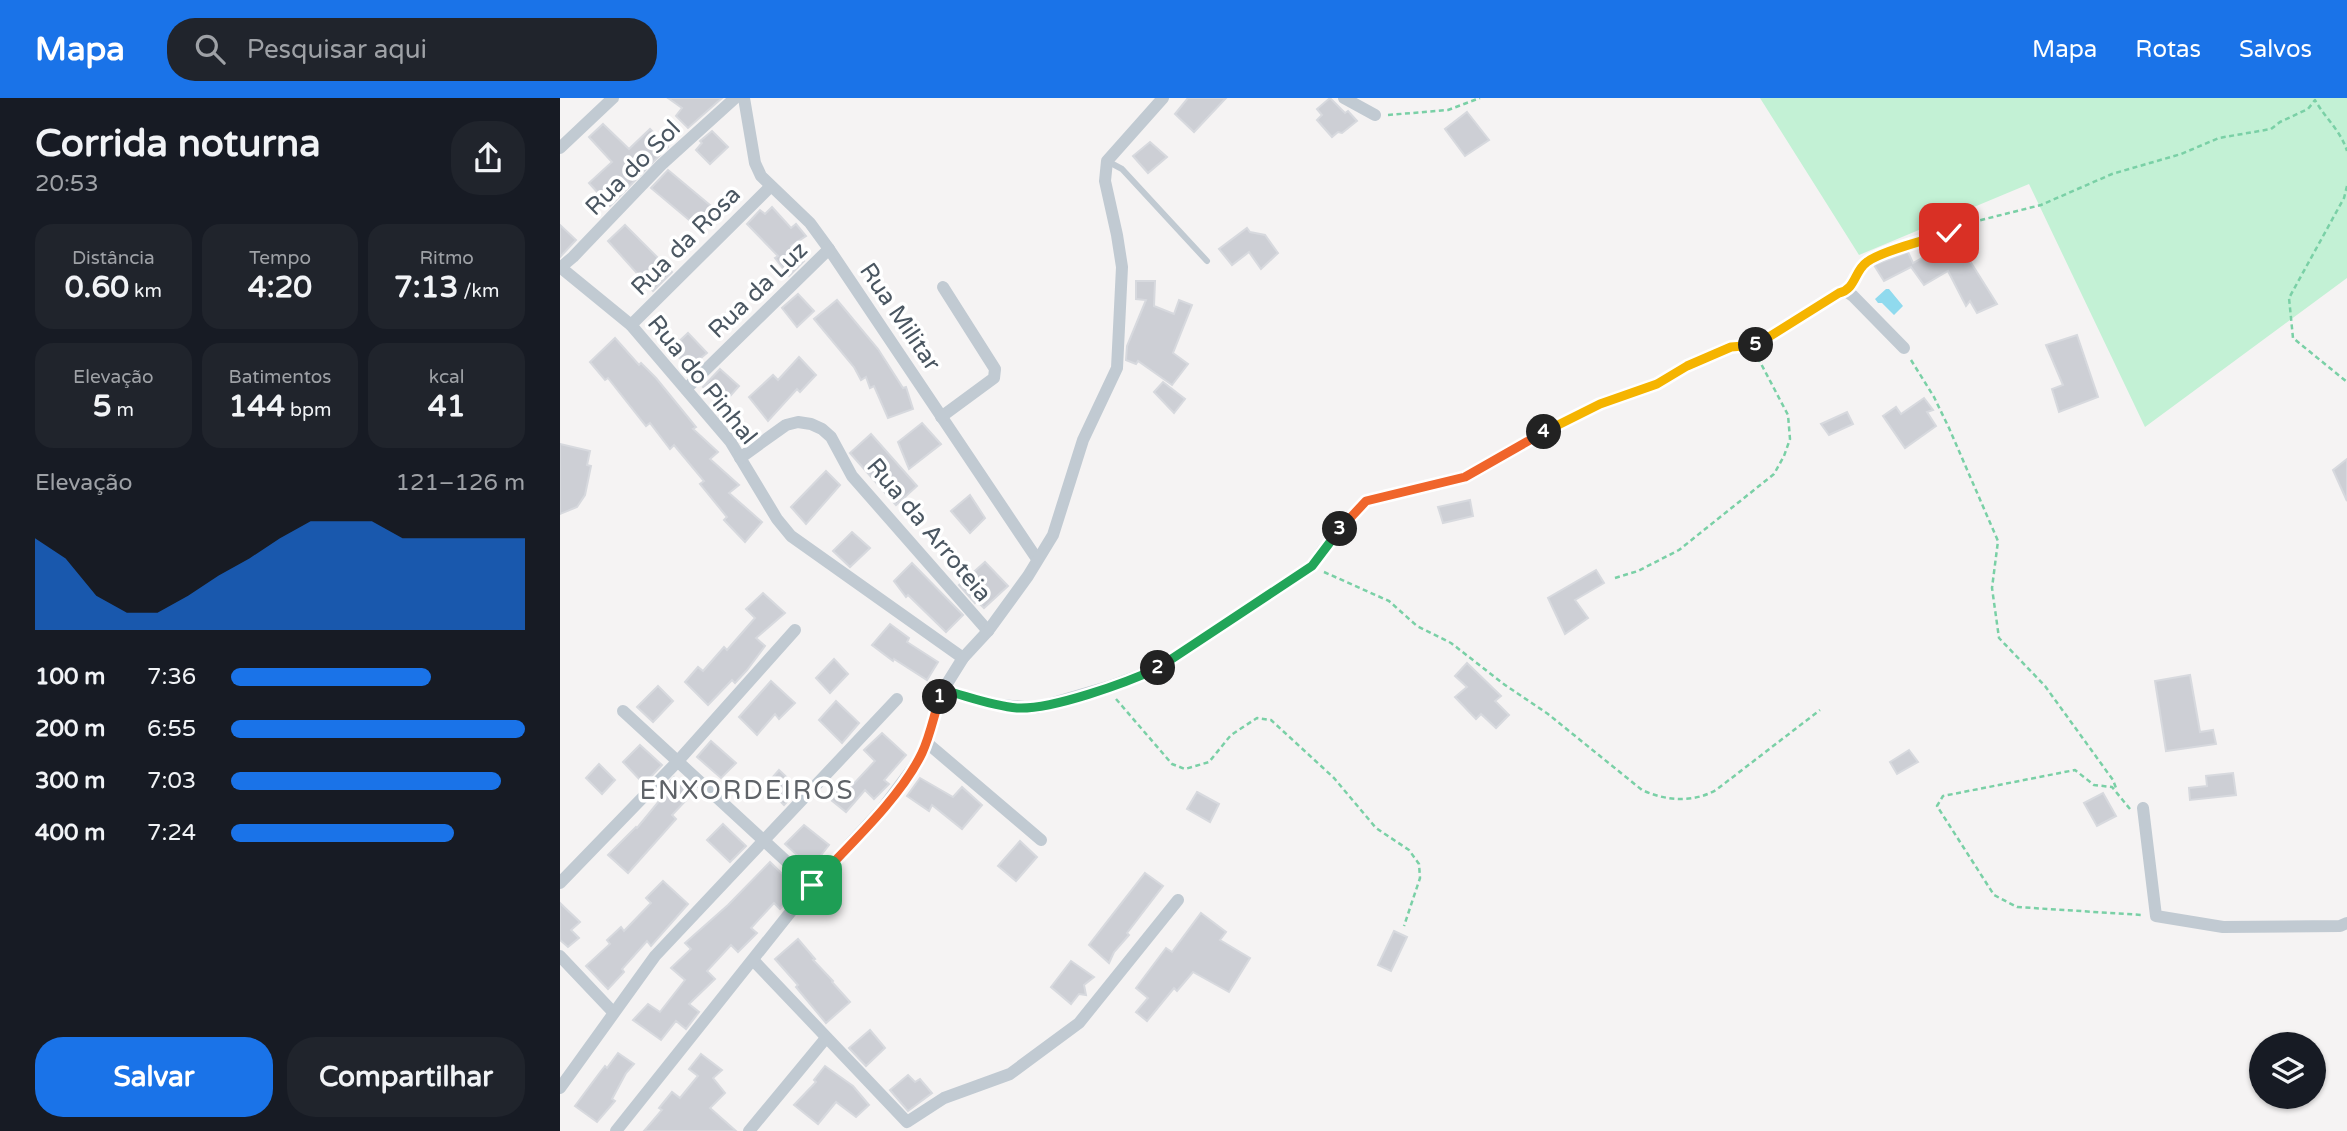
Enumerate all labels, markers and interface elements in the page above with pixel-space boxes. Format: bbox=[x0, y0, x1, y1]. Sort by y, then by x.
search box bbox=[167, 18, 657, 81]
text: Mapa bbox=[35, 30, 125, 69]
icon: search bbox=[191, 30, 229, 68]
text: Pesquisar aqui bbox=[247, 34, 427, 65]
text: Mapa bbox=[2032, 35, 2097, 64]
text: Rotas bbox=[2135, 35, 2201, 64]
text: Salvos bbox=[2239, 35, 2312, 64]
street label: Rua do Sol bbox=[579, 114, 687, 222]
text: Corrida noturna bbox=[35, 121, 321, 167]
button: share bbox=[451, 121, 525, 195]
text: 20:53 bbox=[35, 170, 99, 198]
street label: Rua da Rosa bbox=[625, 180, 747, 302]
pin bbox=[1919, 203, 1979, 263]
icon: check bbox=[1930, 214, 1968, 252]
street label: Rua da Luz bbox=[702, 236, 814, 344]
text: Distância bbox=[72, 247, 155, 269]
text: Tempo bbox=[249, 247, 311, 269]
text: Ritmo bbox=[419, 247, 474, 269]
street label: Rua Militar bbox=[853, 257, 947, 377]
text: 0.60 bbox=[65, 269, 129, 306]
text: 4:20 bbox=[248, 269, 312, 306]
text: 7:13 bbox=[394, 269, 458, 306]
text: km bbox=[129, 280, 162, 302]
text: /km bbox=[458, 280, 499, 302]
street label: Rua do Pinhal bbox=[641, 309, 763, 451]
pin: 5 bbox=[1738, 328, 1774, 362]
text: 5 bbox=[1750, 333, 1761, 355]
text: Elevação bbox=[73, 366, 154, 388]
text: Batimentos bbox=[229, 366, 331, 388]
text: kcal bbox=[429, 366, 465, 388]
text: 5 bbox=[93, 388, 112, 425]
text: 144 bbox=[229, 388, 285, 425]
text: 41 bbox=[428, 388, 466, 425]
text: m bbox=[112, 399, 134, 421]
text: bpm bbox=[285, 399, 331, 421]
pin: 4 bbox=[1527, 414, 1562, 450]
text: 4 bbox=[1538, 420, 1549, 442]
street label: Rua da Arroteia bbox=[860, 452, 998, 608]
text: Elevação bbox=[35, 469, 132, 497]
text: 121–126 m bbox=[396, 469, 525, 497]
pin: 3 bbox=[1322, 512, 1358, 546]
text: 3 bbox=[1334, 517, 1345, 539]
pin: 2 bbox=[1140, 650, 1176, 686]
text: 2 bbox=[1152, 656, 1163, 678]
text: 100 m bbox=[35, 663, 105, 691]
text: 7:36 bbox=[147, 663, 196, 691]
pin: 1 bbox=[922, 680, 958, 714]
text: 1 bbox=[934, 685, 945, 707]
text: 200 m bbox=[35, 715, 105, 743]
text: 6:55 bbox=[147, 715, 196, 743]
text: 300 m bbox=[35, 767, 105, 795]
text: 7:03 bbox=[147, 767, 196, 795]
district label: ENXORDEIROS bbox=[640, 775, 854, 806]
text: 400 m bbox=[35, 819, 105, 847]
text: 7:24 bbox=[147, 819, 196, 847]
pin bbox=[782, 855, 842, 915]
icon: arrive bbox=[793, 866, 831, 904]
map controls bbox=[2249, 1032, 2326, 1109]
button: layers bbox=[2249, 1032, 2326, 1109]
button: Salvar bbox=[35, 1037, 273, 1117]
button: Compartilhar bbox=[287, 1037, 525, 1117]

